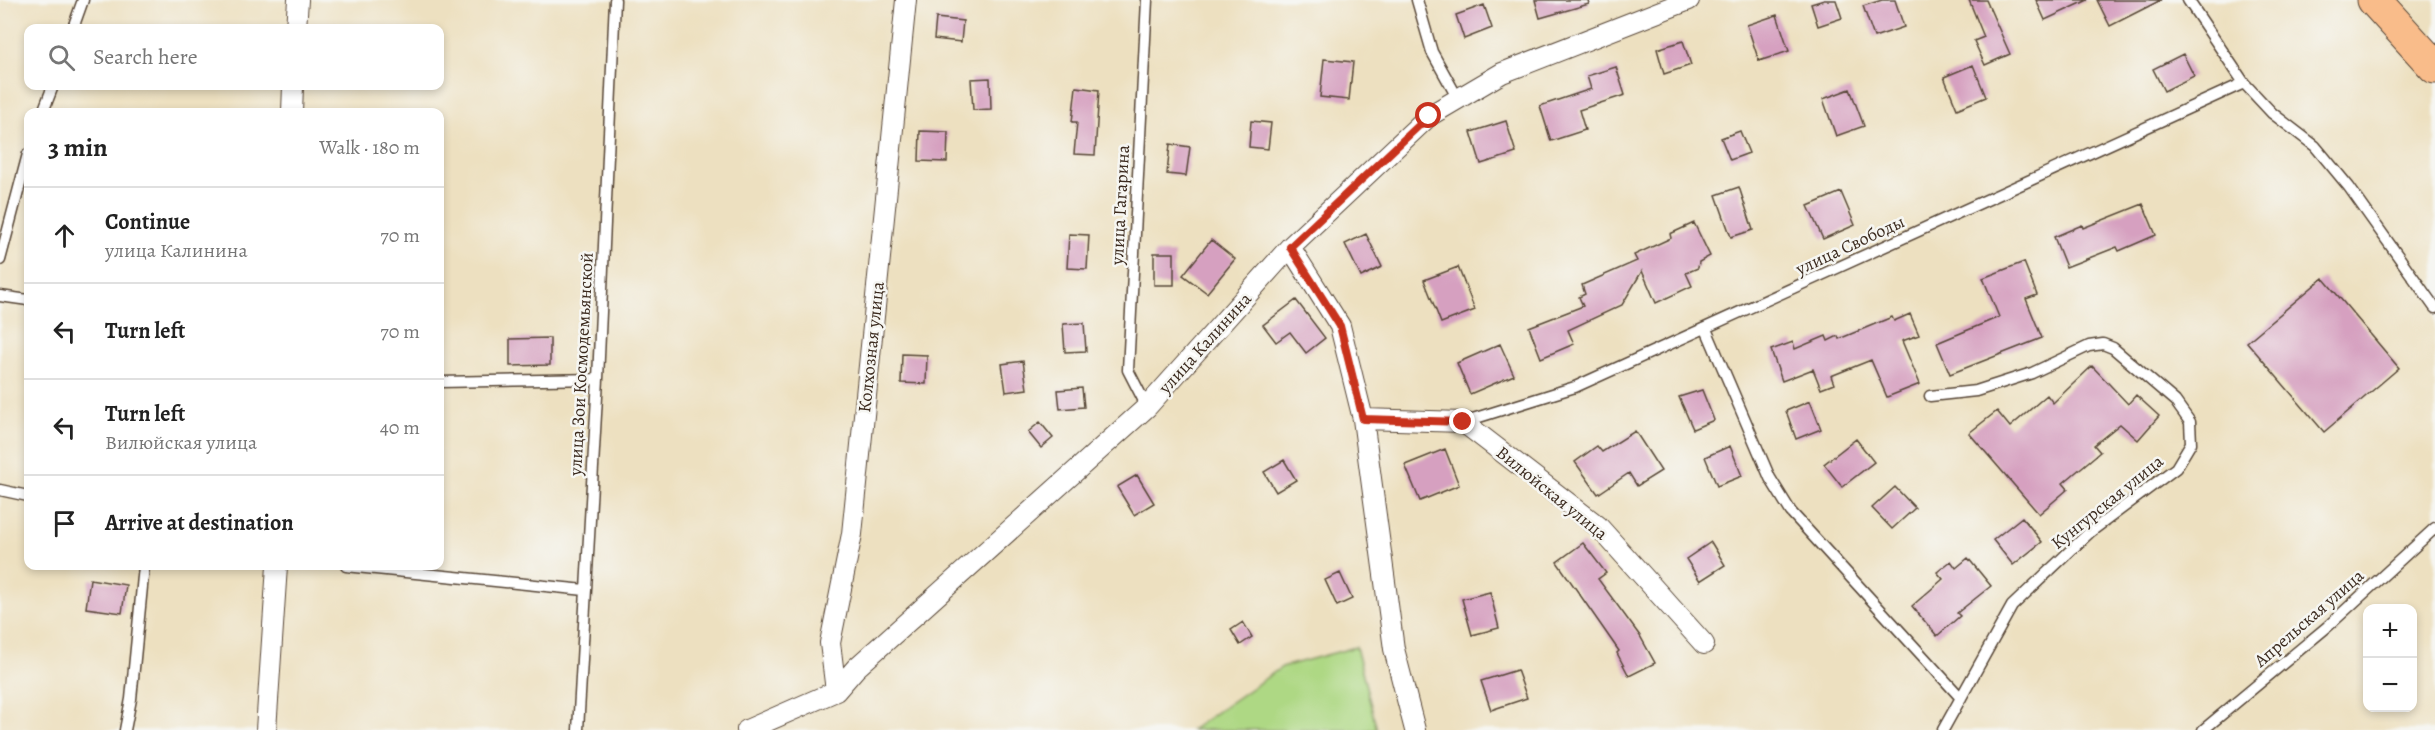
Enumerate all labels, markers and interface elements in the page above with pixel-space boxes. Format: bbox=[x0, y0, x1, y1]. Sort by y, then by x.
search box bbox=[24, 24, 444, 90]
icon: search bbox=[45, 41, 78, 74]
text: Search here bbox=[93, 42, 198, 72]
route start bbox=[1415, 102, 1441, 128]
text: 3 min bbox=[48, 130, 108, 165]
text: Walk · 180 m bbox=[319, 134, 420, 161]
street label: улица Гагарина bbox=[1105, 144, 1135, 267]
text: Continue bbox=[105, 207, 190, 237]
street label: улица Свободы bbox=[1791, 209, 1908, 281]
icon: ahead bbox=[48, 219, 81, 252]
text: 70 m bbox=[380, 222, 420, 249]
text: улица Калинина bbox=[105, 237, 248, 264]
street label: улица Зои Космодемьянской bbox=[563, 252, 599, 477]
street label: Колхозная улица bbox=[852, 280, 890, 414]
street label: улица Калинина bbox=[1152, 287, 1257, 399]
icon: left bbox=[48, 315, 81, 348]
text: Turn left bbox=[105, 316, 185, 346]
text: 70 m bbox=[380, 318, 420, 345]
text: Turn left bbox=[105, 399, 185, 429]
route end bbox=[1449, 408, 1475, 434]
icon: left bbox=[48, 411, 81, 444]
text: 40 m bbox=[380, 414, 420, 441]
text: Вилюйская улица bbox=[105, 429, 257, 456]
street label: Вилюйская улица bbox=[1491, 441, 1613, 546]
street label: Кунгурская улица bbox=[2046, 449, 2169, 555]
icon: arrive bbox=[48, 507, 81, 540]
text: Arrive at destination bbox=[105, 508, 294, 538]
street label: Апрельская улица bbox=[2248, 563, 2370, 673]
map controls bbox=[2363, 604, 2417, 712]
button: + bbox=[2363, 604, 2417, 658]
button: − bbox=[2363, 658, 2417, 712]

